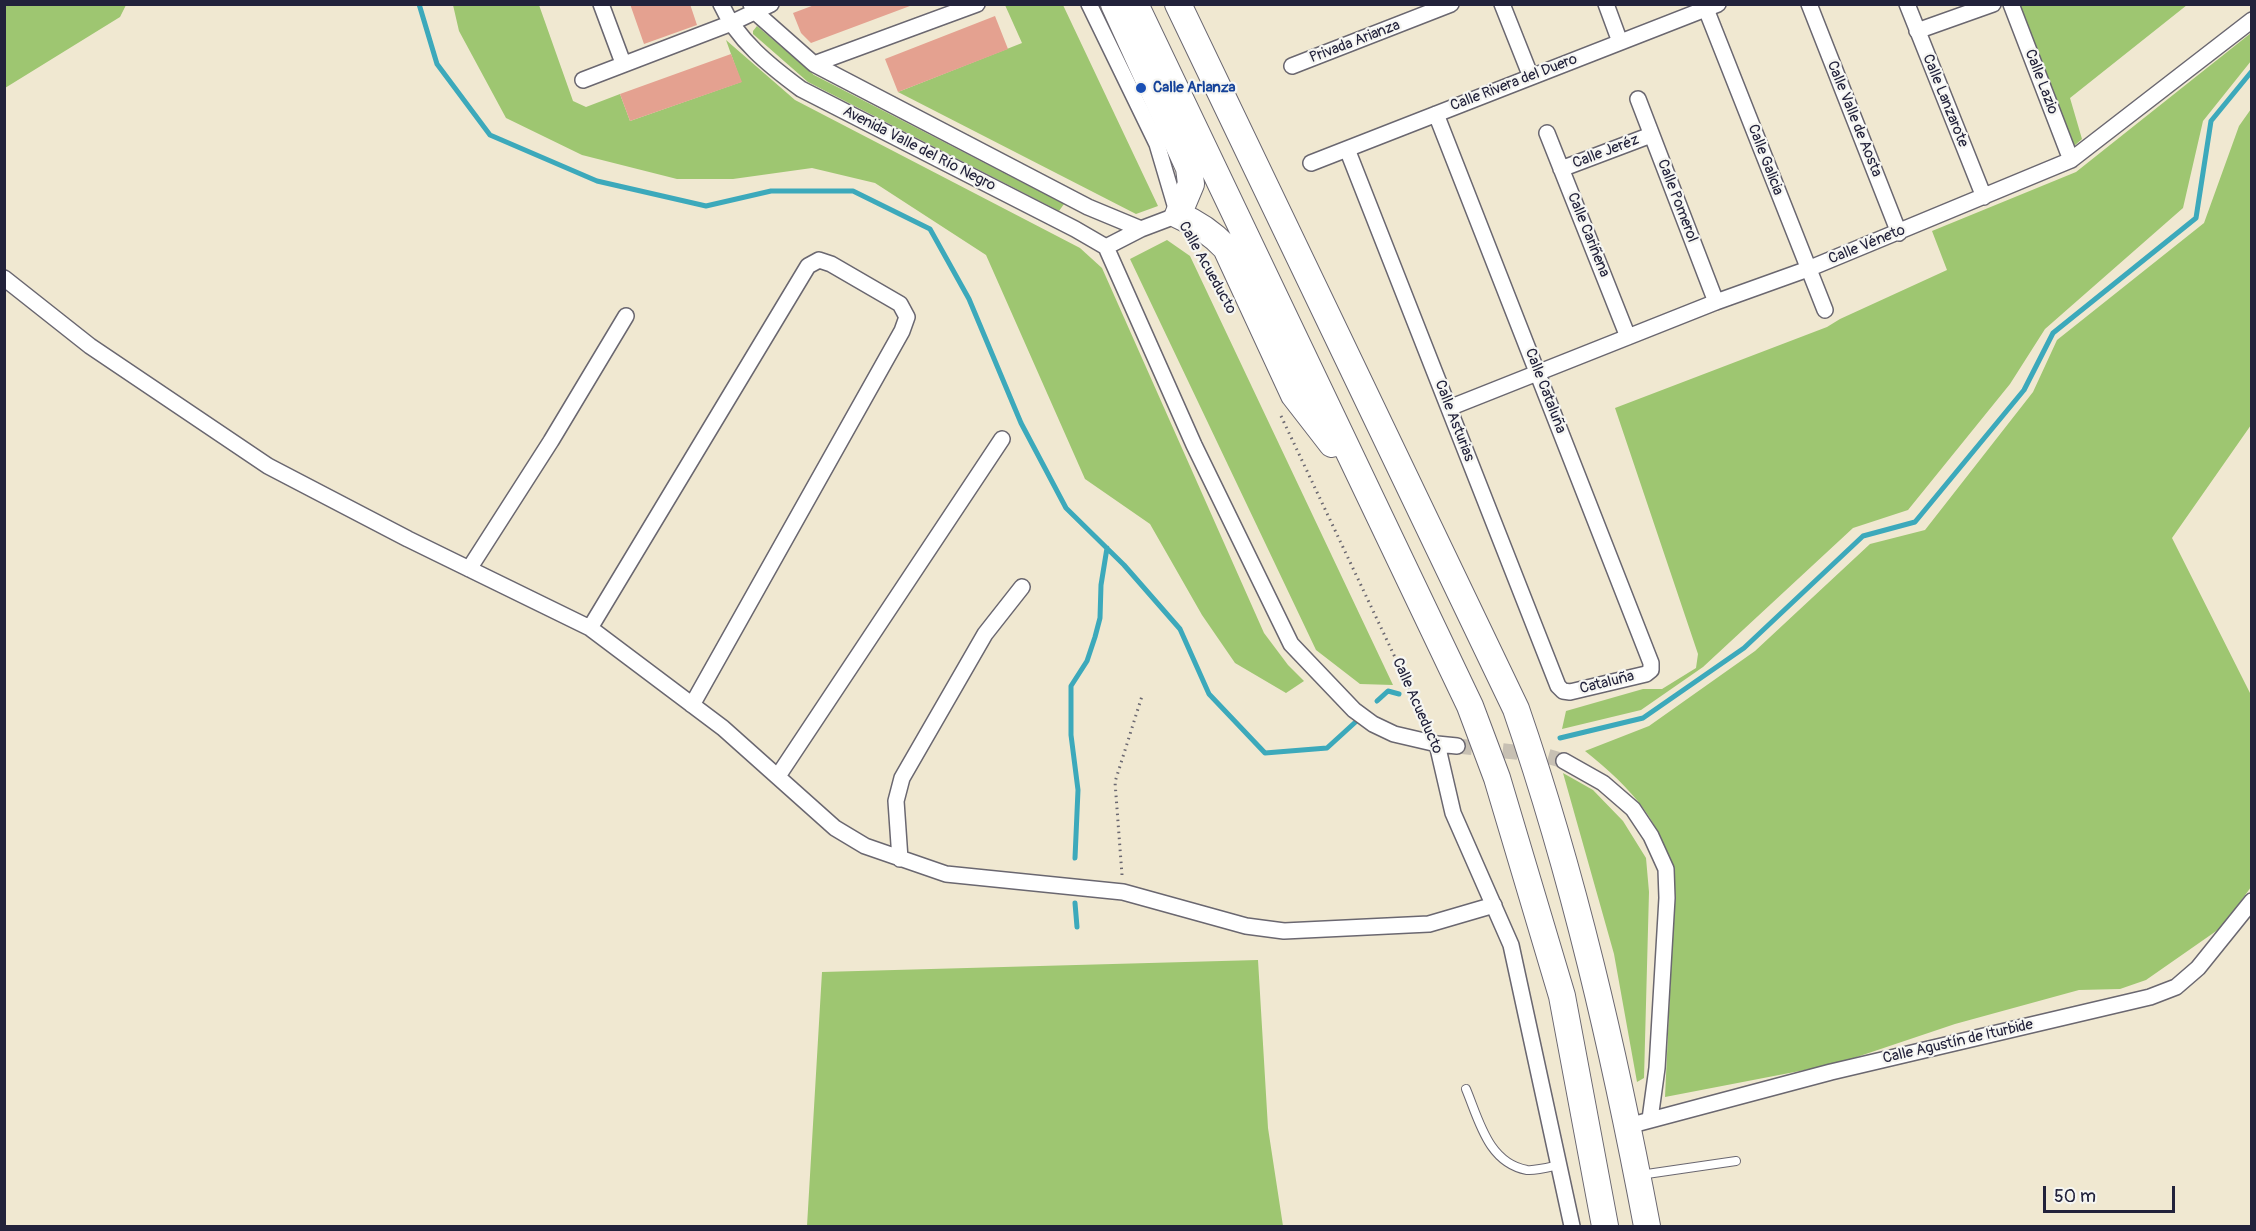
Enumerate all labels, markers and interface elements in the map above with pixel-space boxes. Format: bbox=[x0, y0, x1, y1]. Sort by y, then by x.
street label: Privada Arianza bbox=[1307, 17, 1403, 67]
street label: Calle Lazio bbox=[2020, 47, 2062, 117]
street label: Calle Rivera del Duero bbox=[1448, 51, 1580, 115]
street label: Calle Lanzarote bbox=[1918, 52, 1972, 150]
street label: Calle Valle de Aosta bbox=[1823, 58, 1885, 180]
place label: Calle Arlanza bbox=[1153, 79, 1235, 97]
marker: Calle Arlanza bbox=[1134, 81, 1148, 95]
street label: Avenida Valle del Río Negro bbox=[840, 103, 998, 195]
street label: Calle Galicia bbox=[1743, 122, 1787, 198]
street label: Calle Jeréz bbox=[1570, 131, 1642, 173]
street label: Calle Pomerol bbox=[1653, 157, 1701, 245]
street label: Calle Cariñena bbox=[1563, 190, 1613, 280]
street label: Calle Acueducto bbox=[1174, 219, 1240, 317]
street label: Calle Véneto bbox=[1826, 221, 1908, 269]
street label: Calle Cataluña bbox=[1521, 346, 1569, 436]
street label: Calle Asturias bbox=[1430, 378, 1478, 464]
street label: Calle Acueducto bbox=[1388, 655, 1446, 757]
street label: Cataluña bbox=[1578, 668, 1636, 698]
street label: Calle Agustín de Iturbide bbox=[1881, 1016, 2035, 1068]
scale bar bbox=[2046, 1174, 2178, 1212]
text: 50 m bbox=[2054, 1185, 2096, 1208]

